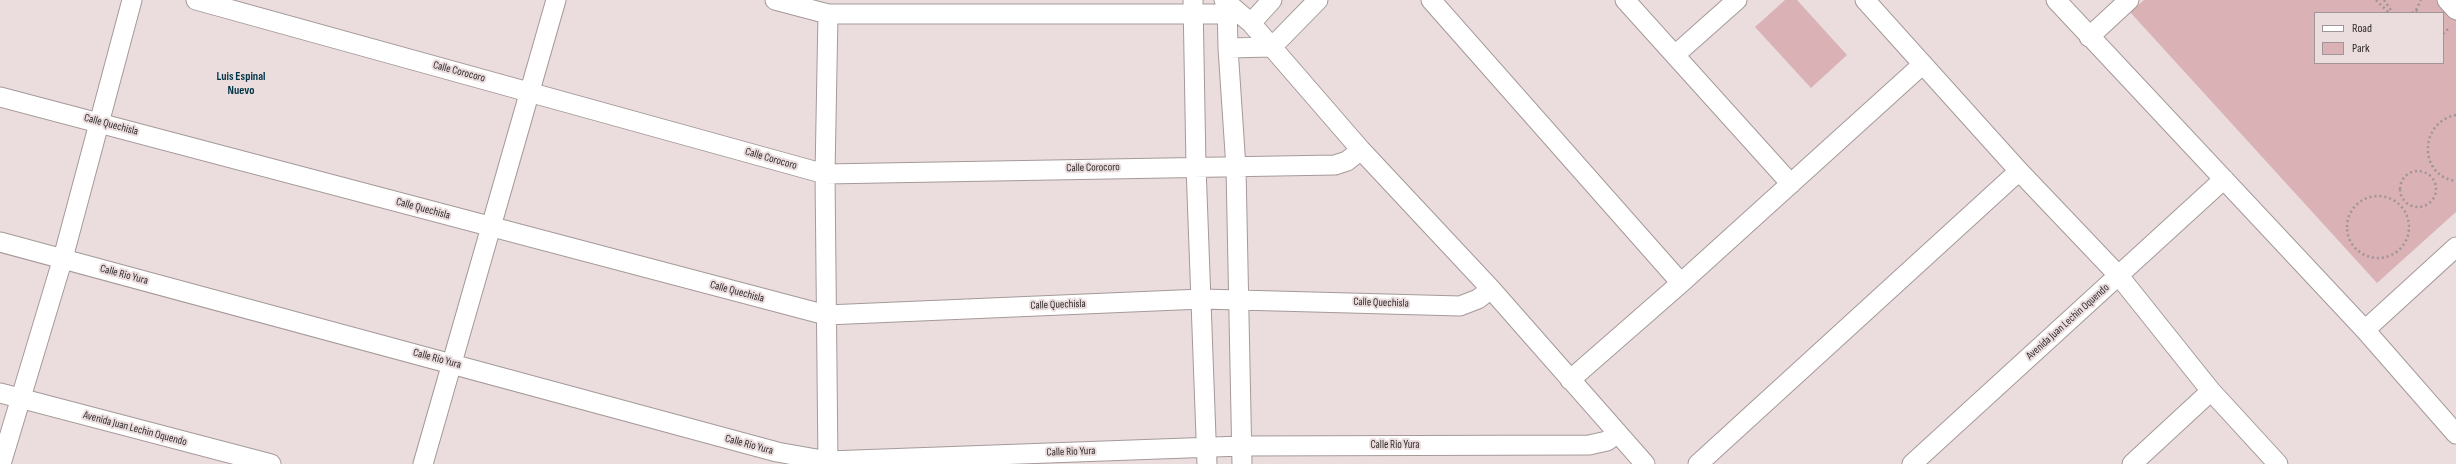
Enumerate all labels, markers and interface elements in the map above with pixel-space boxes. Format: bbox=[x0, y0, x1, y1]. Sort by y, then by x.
legend bbox=[2314, 12, 2444, 64]
text: Road bbox=[2352, 21, 2372, 36]
text: Park bbox=[2352, 41, 2370, 56]
street label: Calle Corocoro bbox=[431, 59, 487, 85]
district label: Luis Espinal Nuevo bbox=[216, 70, 266, 98]
street label: Calle Quechisla bbox=[83, 111, 139, 139]
street label: Calle Corocoro bbox=[743, 145, 799, 173]
street label: Calle Corocoro bbox=[1066, 161, 1120, 175]
street label: Calle Quechisla bbox=[395, 195, 451, 223]
street label: Calle Rio Yura bbox=[99, 262, 149, 288]
street label: Calle Quechisla bbox=[709, 278, 765, 306]
street label: Avenida Juan Lechin Oquendo bbox=[2024, 281, 2112, 363]
street label: Calle Quechisla bbox=[1353, 295, 1409, 311]
street label: Calle Quechisla bbox=[1030, 297, 1086, 313]
street label: Calle Rio Yura bbox=[412, 346, 462, 372]
street label: Avenida Juan Lechin Oquendo bbox=[82, 409, 188, 449]
street label: Calle Rio Yura bbox=[724, 432, 774, 458]
street label: Calle Rio Yura bbox=[1370, 438, 1420, 452]
street label: Calle Rio Yura bbox=[1046, 445, 1096, 459]

